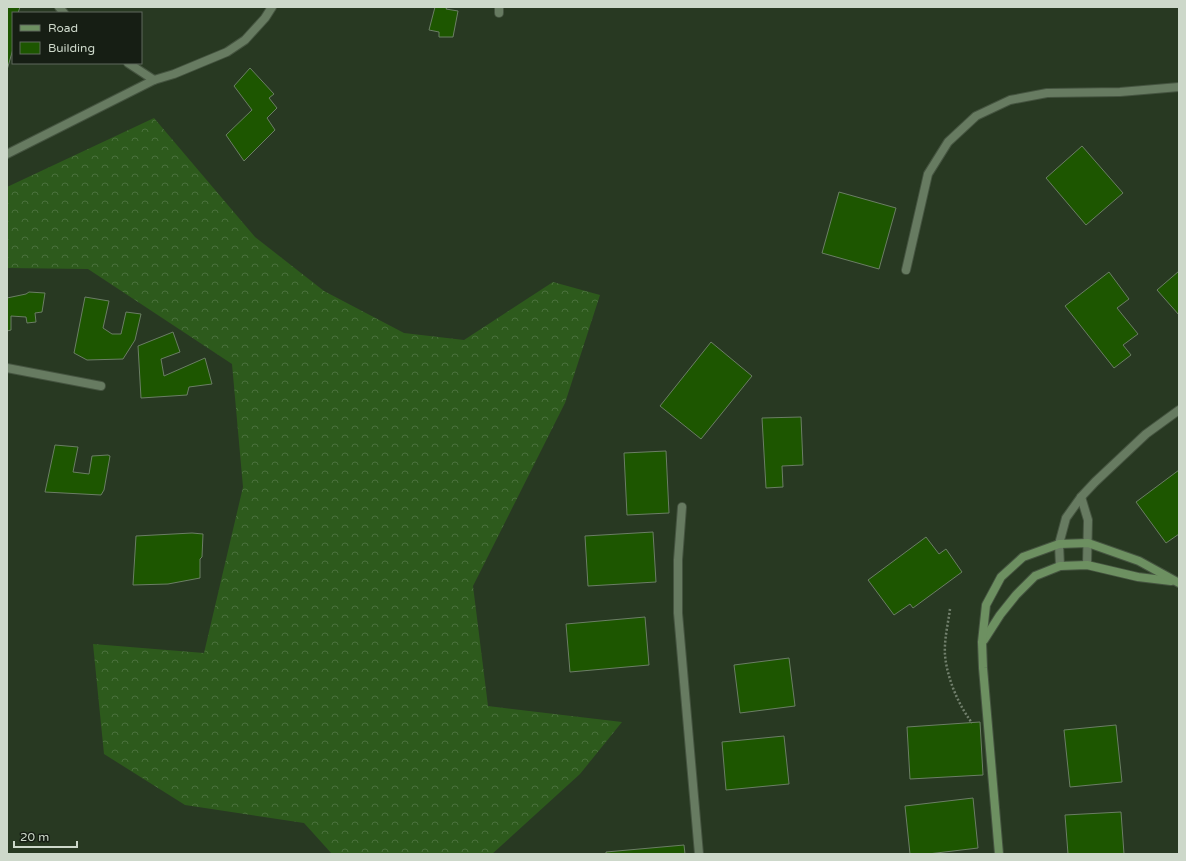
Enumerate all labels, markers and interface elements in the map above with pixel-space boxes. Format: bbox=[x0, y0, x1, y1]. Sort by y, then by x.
legend bbox=[12, 12, 142, 64]
text: Road bbox=[48, 21, 78, 35]
text: Building bbox=[48, 41, 95, 55]
scale bar bbox=[14, 823, 77, 849]
text: 20 m bbox=[20, 830, 49, 844]

